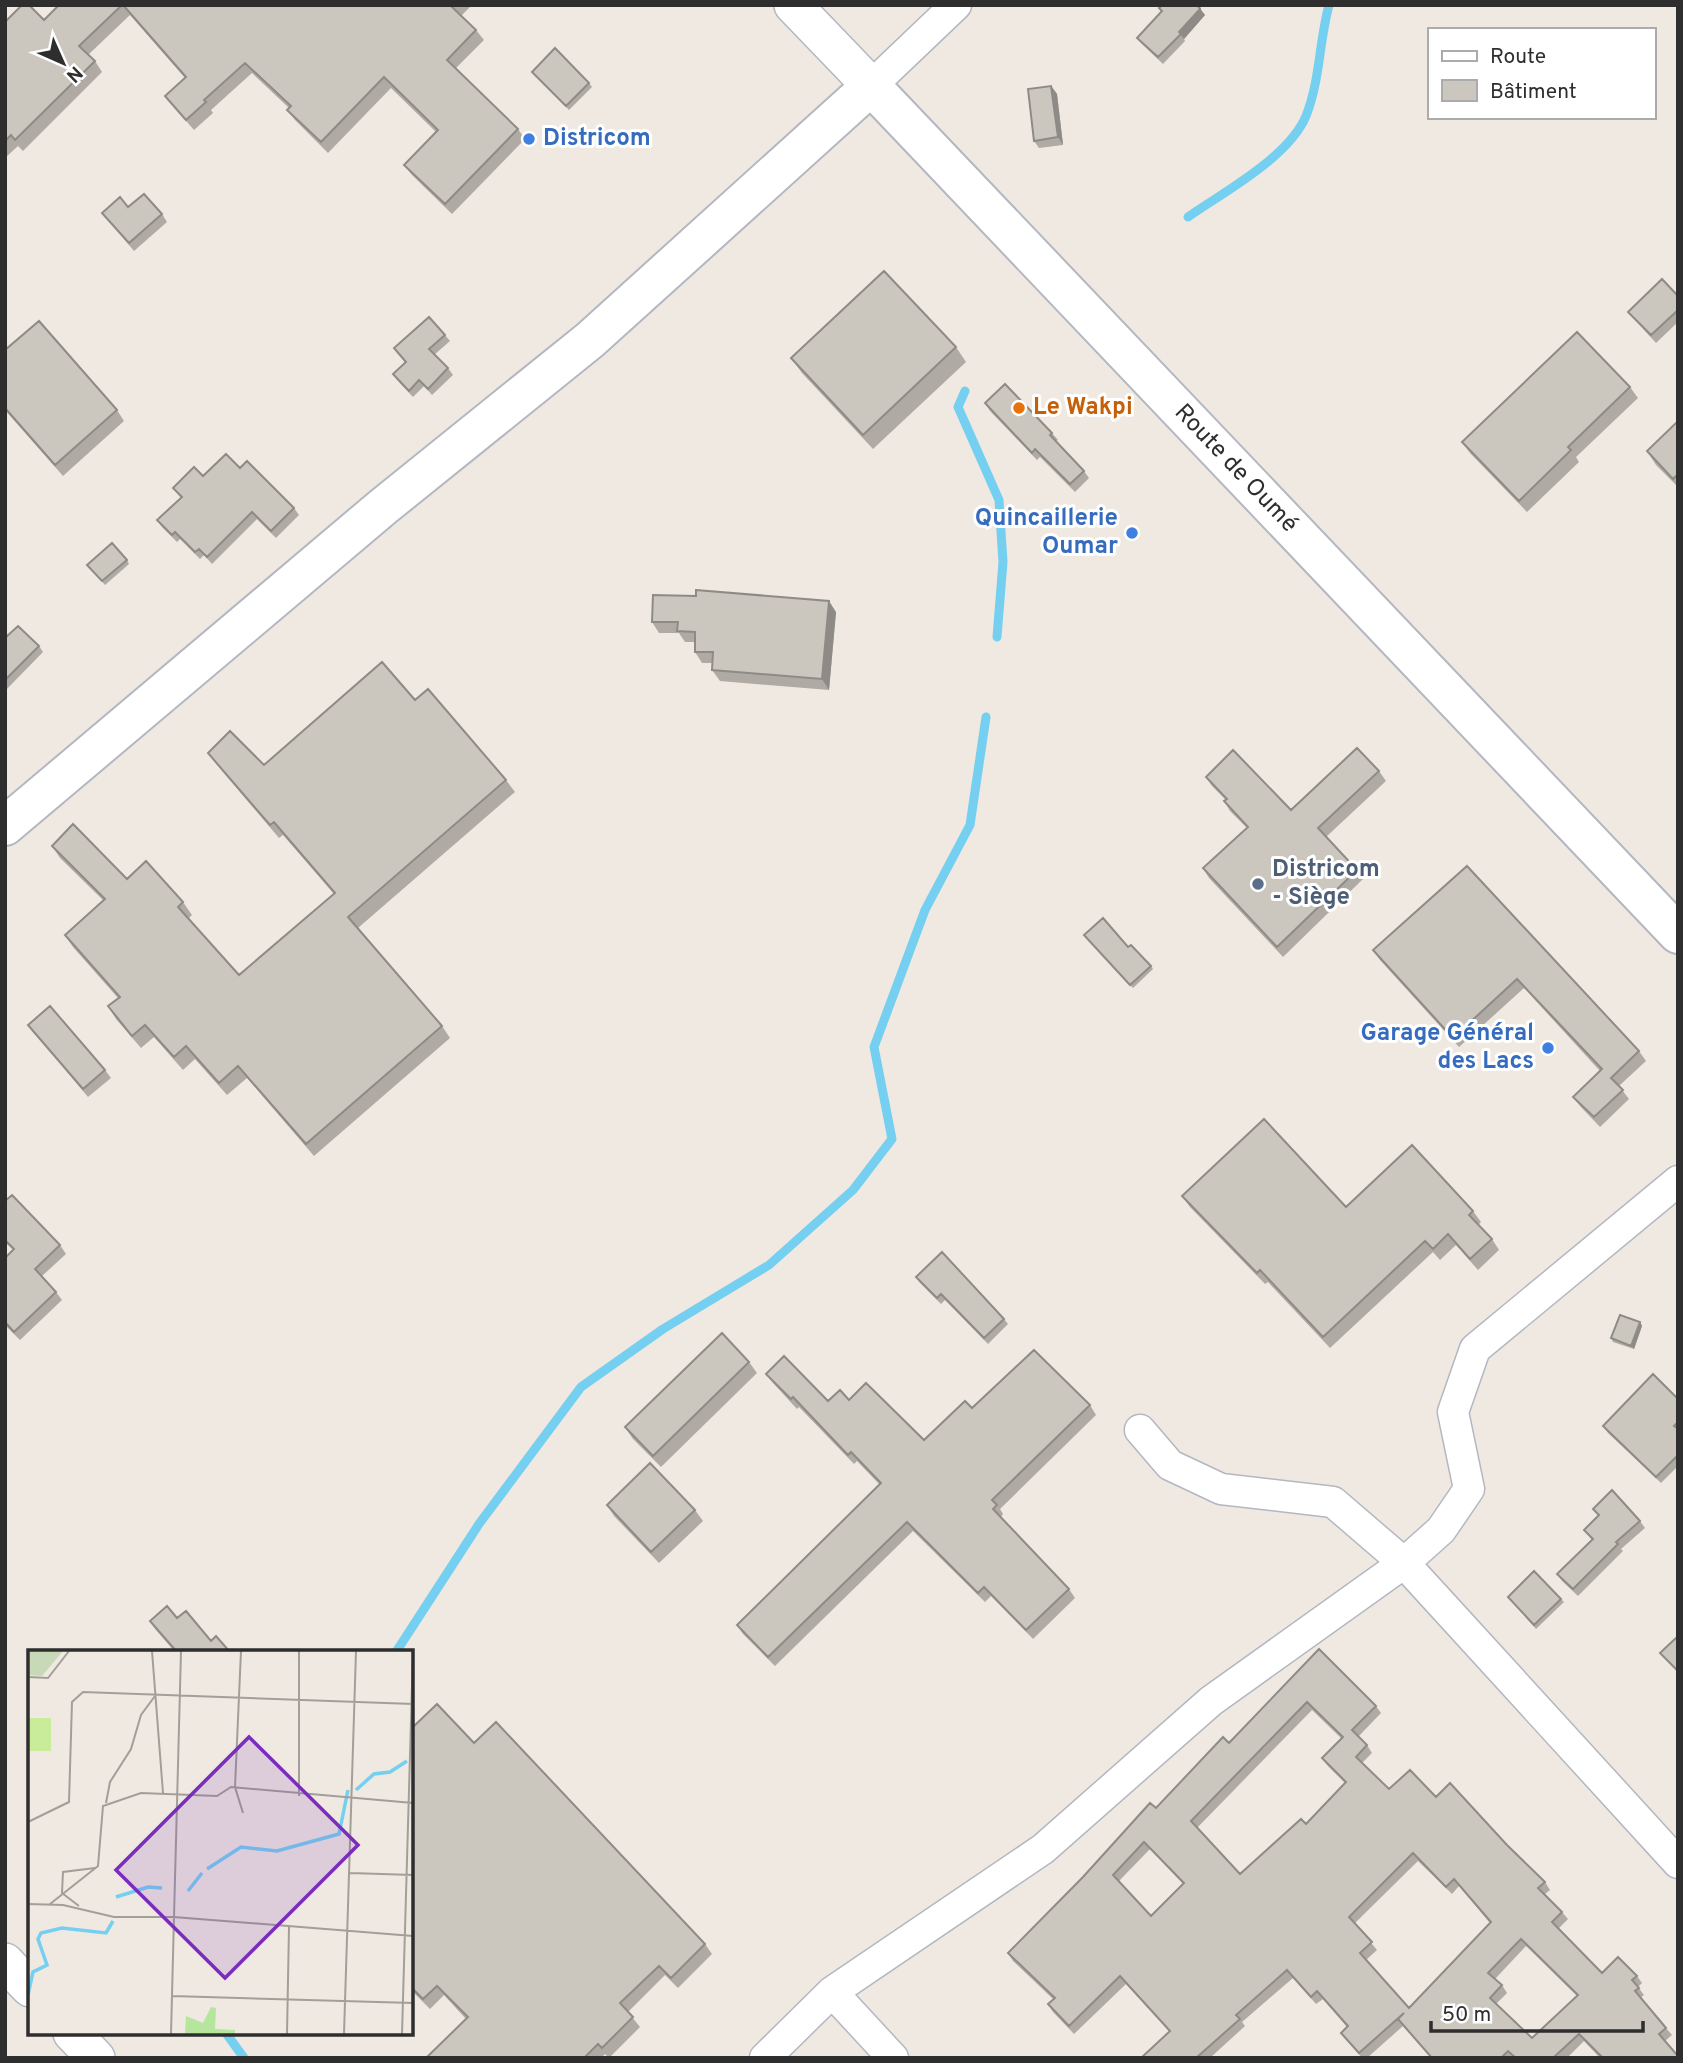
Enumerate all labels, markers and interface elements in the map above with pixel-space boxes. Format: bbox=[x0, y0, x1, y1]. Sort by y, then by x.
north arrow bbox=[28, 28, 98, 98]
legend bbox=[1428, 28, 1655, 119]
text: Route bbox=[1490, 44, 1546, 71]
text: N bbox=[60, 60, 87, 87]
text: Bâtiment bbox=[1490, 79, 1577, 106]
place label: Districom bbox=[543, 124, 651, 154]
marker: Districom bbox=[521, 131, 537, 147]
place label: Le Wakpi bbox=[1033, 393, 1133, 423]
street label: Route de Oumé bbox=[1167, 398, 1304, 540]
marker: Le Wakpi bbox=[1011, 400, 1027, 416]
place label: Quincaillerie Oumar bbox=[975, 504, 1118, 562]
marker: Quincaillerie Oumar bbox=[1124, 525, 1140, 541]
place label: Districom - Siège bbox=[1272, 855, 1380, 913]
marker: Districom - Siège bbox=[1250, 876, 1266, 892]
place label: Garage Général des Lacs bbox=[1360, 1019, 1534, 1077]
marker: Garage Général des Lacs bbox=[1540, 1040, 1556, 1056]
inset map bbox=[28, 1650, 413, 2035]
scale bar bbox=[1431, 1990, 1643, 2034]
text: 50 m bbox=[1442, 2002, 1491, 2029]

